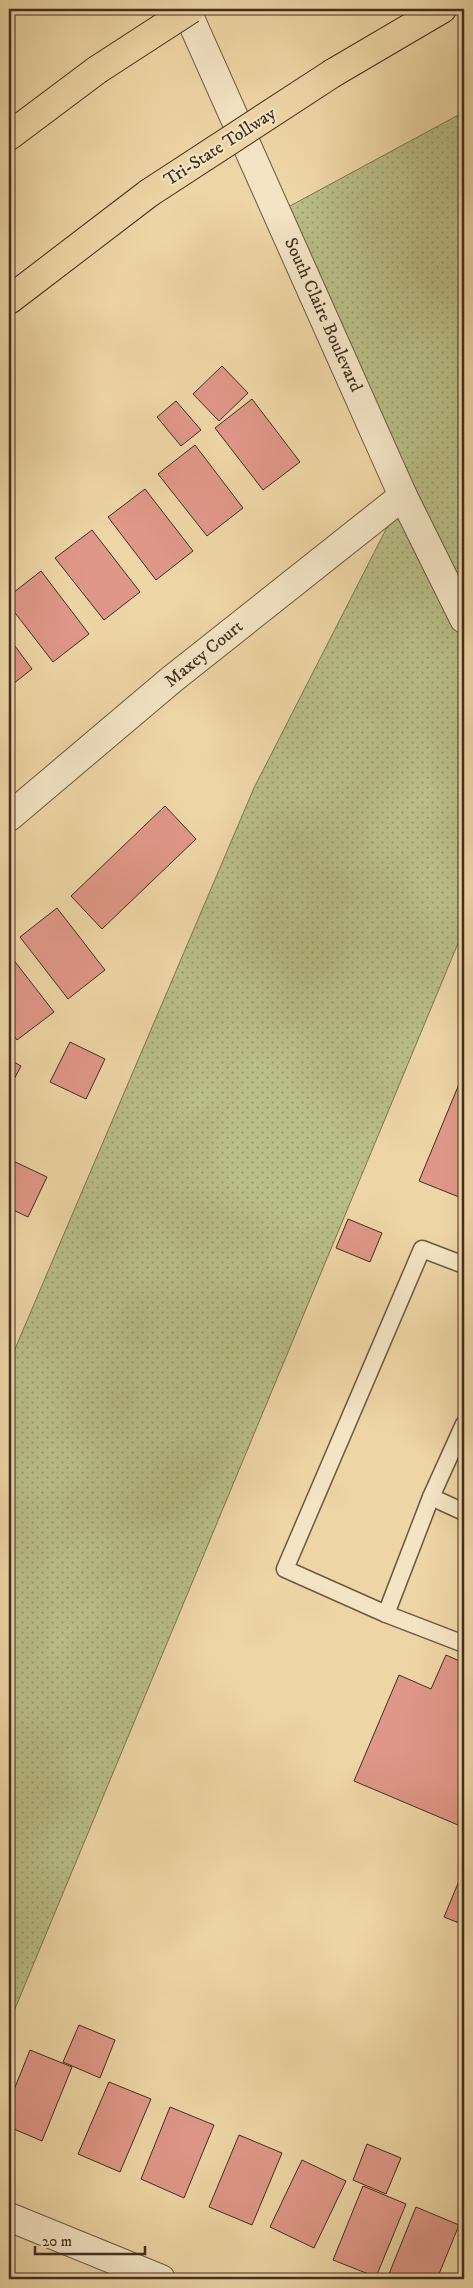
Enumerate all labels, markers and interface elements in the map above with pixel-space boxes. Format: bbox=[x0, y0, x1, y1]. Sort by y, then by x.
street label: Tri-State Tollway bbox=[160, 102, 280, 191]
street label: South Claire Boulevard bbox=[279, 234, 367, 396]
street label: Maxey Court bbox=[160, 616, 248, 692]
scale bar bbox=[35, 2223, 145, 2255]
text: 20 m bbox=[42, 2232, 72, 2251]

